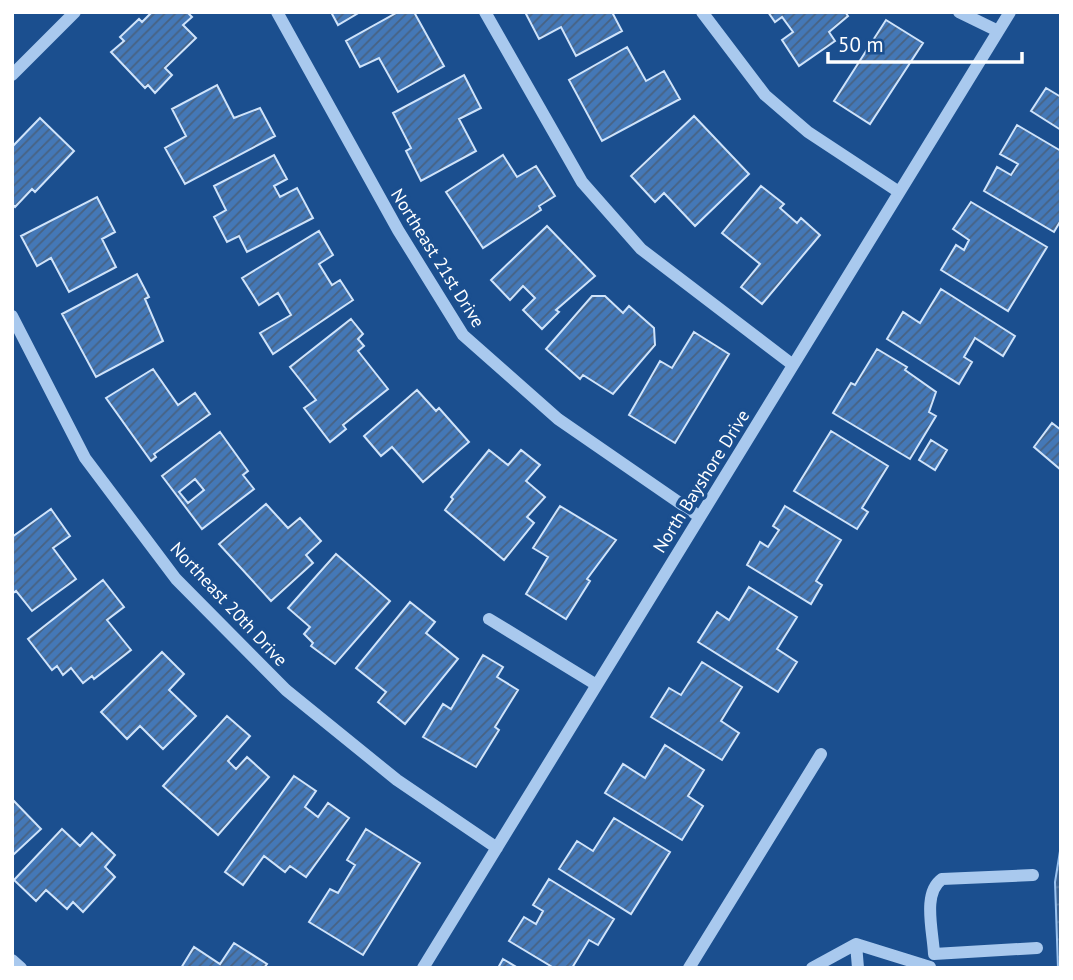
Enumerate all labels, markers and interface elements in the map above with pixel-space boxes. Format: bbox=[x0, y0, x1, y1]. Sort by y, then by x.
scale bar bbox=[828, 21, 1022, 65]
text: 50 m bbox=[838, 31, 884, 58]
street label: Northeast 21st Drive bbox=[386, 184, 490, 332]
street label: North Bayshore Drive bbox=[648, 405, 754, 557]
street label: Northeast 20th Drive bbox=[165, 537, 293, 671]

